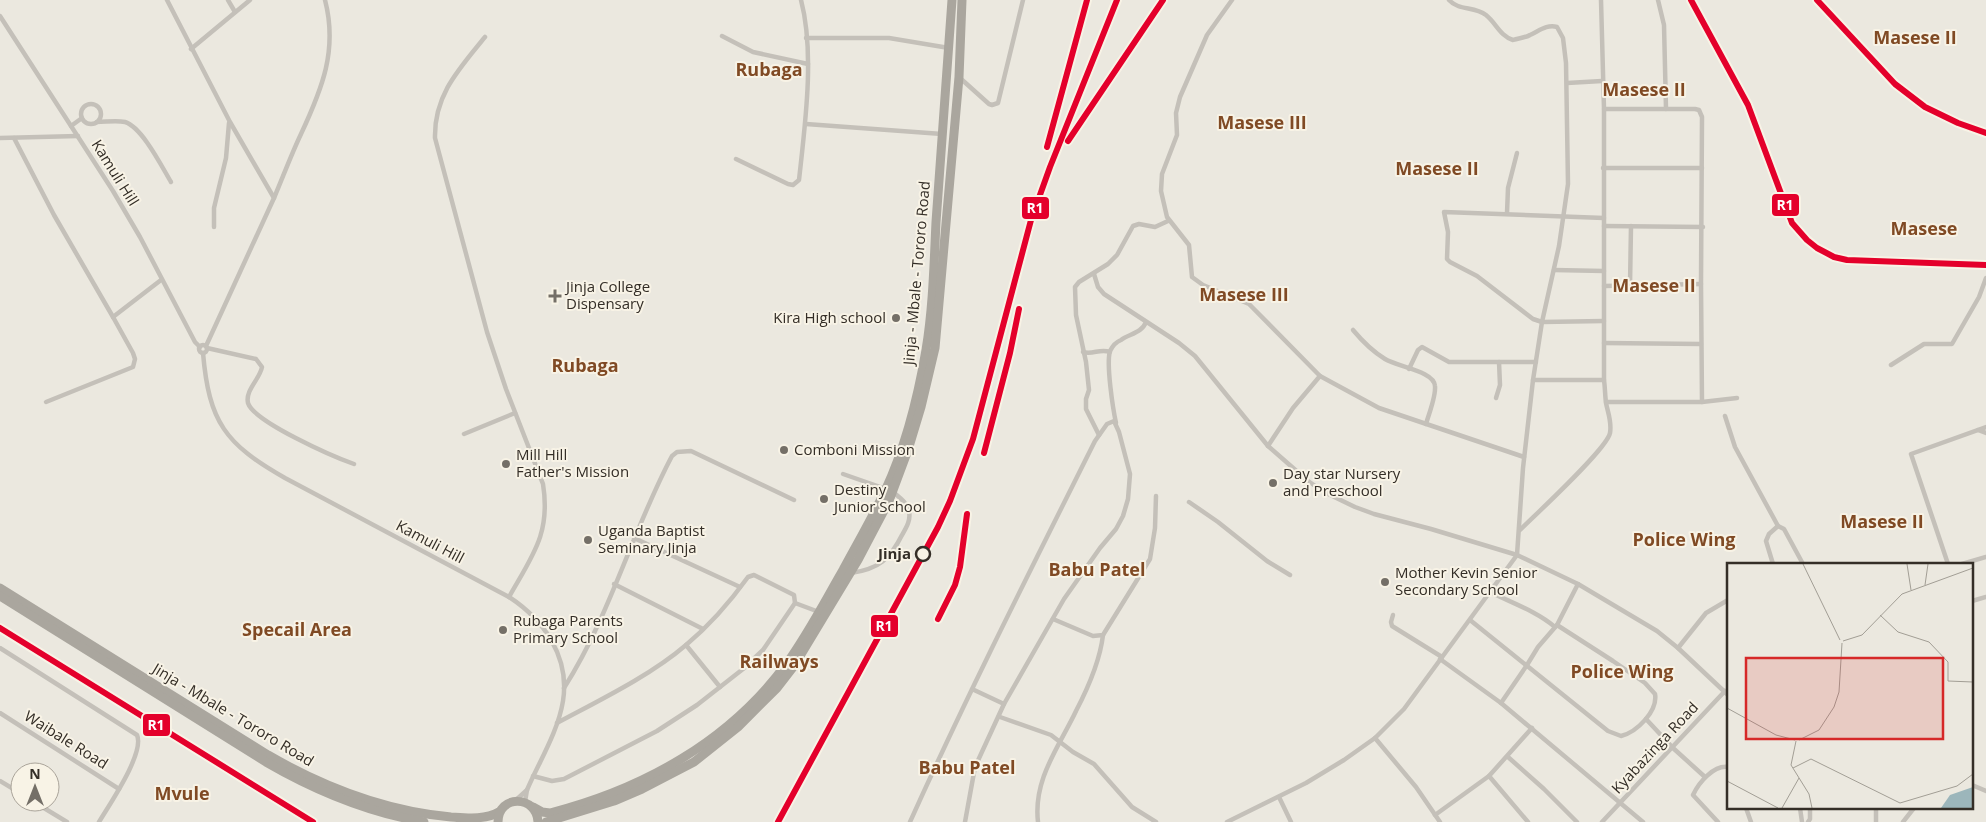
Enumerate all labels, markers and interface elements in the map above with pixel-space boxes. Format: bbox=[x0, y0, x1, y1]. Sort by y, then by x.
district label: Masese II bbox=[1873, 25, 1957, 49]
district label: Rubaga bbox=[735, 57, 803, 81]
district label: Masese II bbox=[1602, 77, 1686, 101]
district label: Masese III bbox=[1217, 110, 1307, 134]
street label: Kamuli Hill bbox=[88, 136, 144, 209]
district label: Masese II bbox=[1395, 156, 1479, 180]
street label: Jinja - Mbale - Tororo Road bbox=[898, 180, 934, 368]
line badge: R1 bbox=[1771, 193, 1800, 217]
text: R1 bbox=[1776, 195, 1794, 214]
line badge: R1 bbox=[1021, 196, 1050, 220]
text: R1 bbox=[1026, 198, 1044, 217]
district label: Masese bbox=[1890, 216, 1958, 240]
district label: Masese II bbox=[1612, 273, 1696, 297]
place label: Jinja College Dispensary bbox=[564, 276, 650, 313]
district label: Masese III bbox=[1199, 282, 1289, 306]
marker: Jinja College Dispensary bbox=[548, 289, 562, 303]
place label: Kira High school bbox=[773, 307, 886, 327]
marker: Kira High school bbox=[890, 312, 902, 324]
district label: Rubaga bbox=[551, 353, 619, 377]
place label: Comboni Mission bbox=[794, 439, 915, 459]
place label: Mill Hill Father's Mission bbox=[516, 444, 629, 481]
marker: Comboni Mission bbox=[778, 444, 790, 456]
marker: Mill Hill Father's Mission bbox=[500, 458, 512, 470]
place label: Day star Nursery and Preschool bbox=[1283, 463, 1401, 500]
marker: Day star Nursery and Preschool bbox=[1267, 477, 1279, 489]
place label: Destiny Junior School bbox=[832, 479, 926, 516]
marker: Destiny Junior School bbox=[818, 493, 830, 505]
district label: Masese II bbox=[1840, 509, 1924, 533]
street label: Kamuli Hill bbox=[393, 515, 468, 567]
place label: Uganda Baptist Seminary Jinja bbox=[598, 520, 705, 557]
district label: Police Wing bbox=[1633, 527, 1735, 551]
marker: Uganda Baptist Seminary Jinja bbox=[582, 534, 594, 546]
place label: Jinja bbox=[876, 543, 911, 563]
marker: Jinja bbox=[915, 546, 931, 562]
district label: Babu Patel bbox=[1049, 557, 1145, 581]
place label: Mother Kevin Senior Secondary School bbox=[1395, 562, 1537, 599]
inset map bbox=[1727, 563, 1974, 810]
marker: Mother Kevin Senior Secondary School bbox=[1379, 576, 1391, 588]
place label: Rubaga Parents Primary School bbox=[513, 610, 623, 647]
line badge: R1 bbox=[870, 614, 899, 638]
text: R1 bbox=[875, 616, 893, 635]
district label: Specail Area bbox=[242, 617, 352, 641]
marker: Rubaga Parents Primary School bbox=[497, 624, 509, 636]
district label: Railways bbox=[739, 649, 819, 673]
street label: Jinja - Mbale - Tororo Road bbox=[147, 657, 318, 770]
district label: Police Wing bbox=[1571, 659, 1673, 683]
street label: Kyabazinga Road bbox=[1606, 697, 1702, 798]
street label: Waibale Road bbox=[21, 705, 112, 773]
line badge: R1 bbox=[142, 713, 171, 737]
text: R1 bbox=[147, 715, 165, 734]
district label: Babu Patel bbox=[919, 755, 1015, 779]
north arrow bbox=[10, 762, 60, 812]
text: N bbox=[29, 764, 41, 783]
district label: Mvule bbox=[154, 781, 210, 805]

